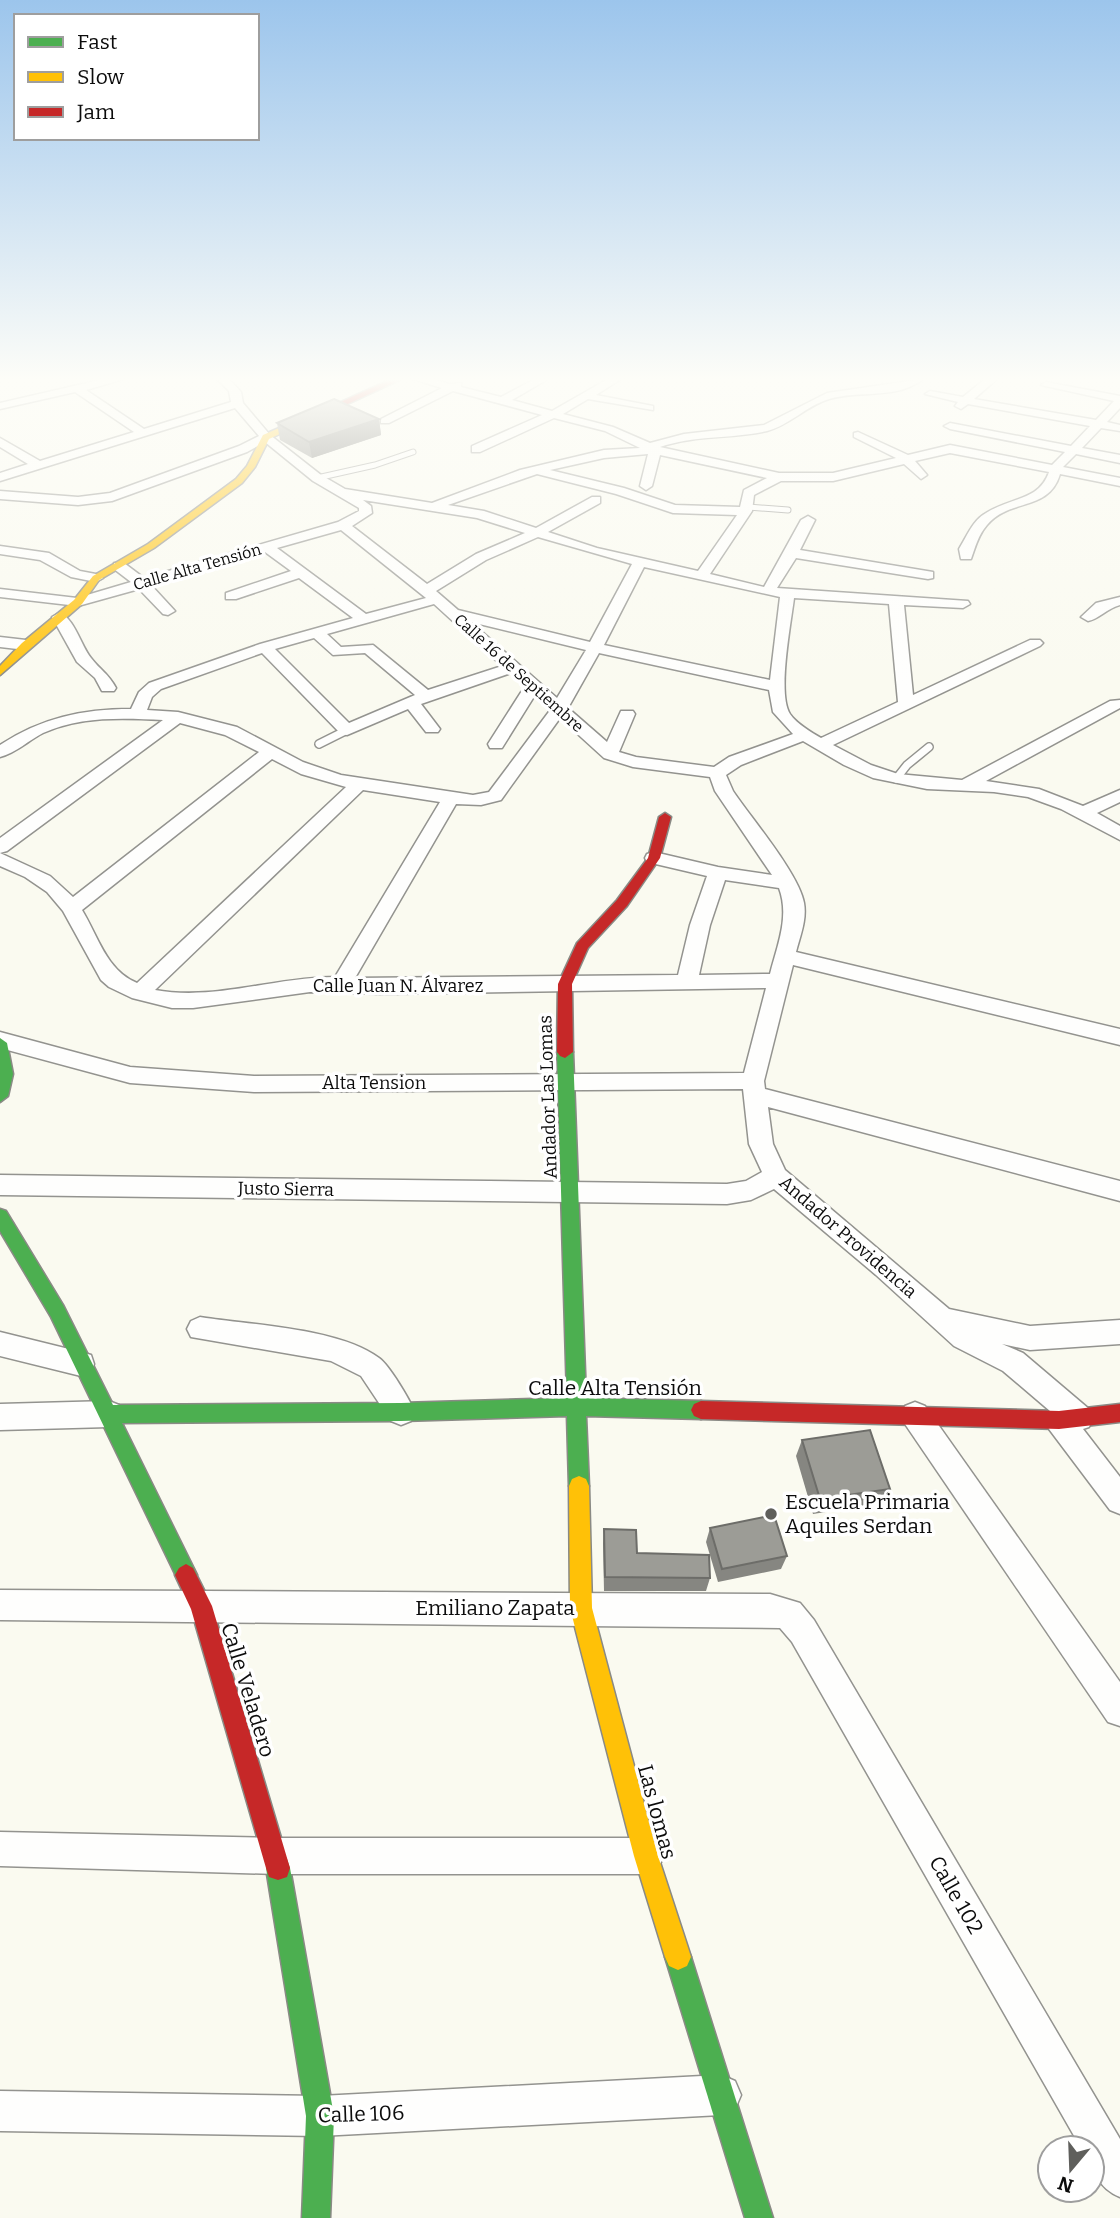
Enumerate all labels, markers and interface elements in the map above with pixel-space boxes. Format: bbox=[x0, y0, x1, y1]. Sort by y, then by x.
legend bbox=[14, 14, 259, 140]
text: Fast bbox=[77, 29, 118, 55]
text: Slow bbox=[77, 64, 124, 90]
text: Jam bbox=[76, 99, 115, 125]
street label: Calle Alta Tensión bbox=[131, 540, 263, 594]
street label: Calle 16 de Septiembre bbox=[450, 610, 588, 736]
street label: Calle Juan N. Álvarez bbox=[313, 975, 483, 997]
street label: Andador Las Lomas bbox=[534, 1015, 562, 1179]
street label: Alta Tension bbox=[322, 1072, 427, 1094]
street label: Andador Providencia bbox=[775, 1171, 922, 1303]
street label: Justo Sierra bbox=[237, 1177, 334, 1201]
street label: Calle Alta Tensión bbox=[528, 1375, 702, 1401]
place label: Escuela Primaria Aquiles Serdan bbox=[785, 1489, 950, 1539]
marker: Escuela Primaria Aquiles Serdan bbox=[763, 1506, 779, 1522]
street label: Emiliano Zapata bbox=[415, 1595, 575, 1621]
street label: Calle Veladero bbox=[215, 1620, 281, 1760]
street label: Las lomas bbox=[632, 1762, 682, 1862]
street label: Calle 102 bbox=[923, 1851, 989, 1939]
street label: Calle 106 bbox=[317, 2099, 405, 2129]
north arrow bbox=[1036, 2134, 1106, 2204]
text: N bbox=[1055, 2171, 1076, 2198]

